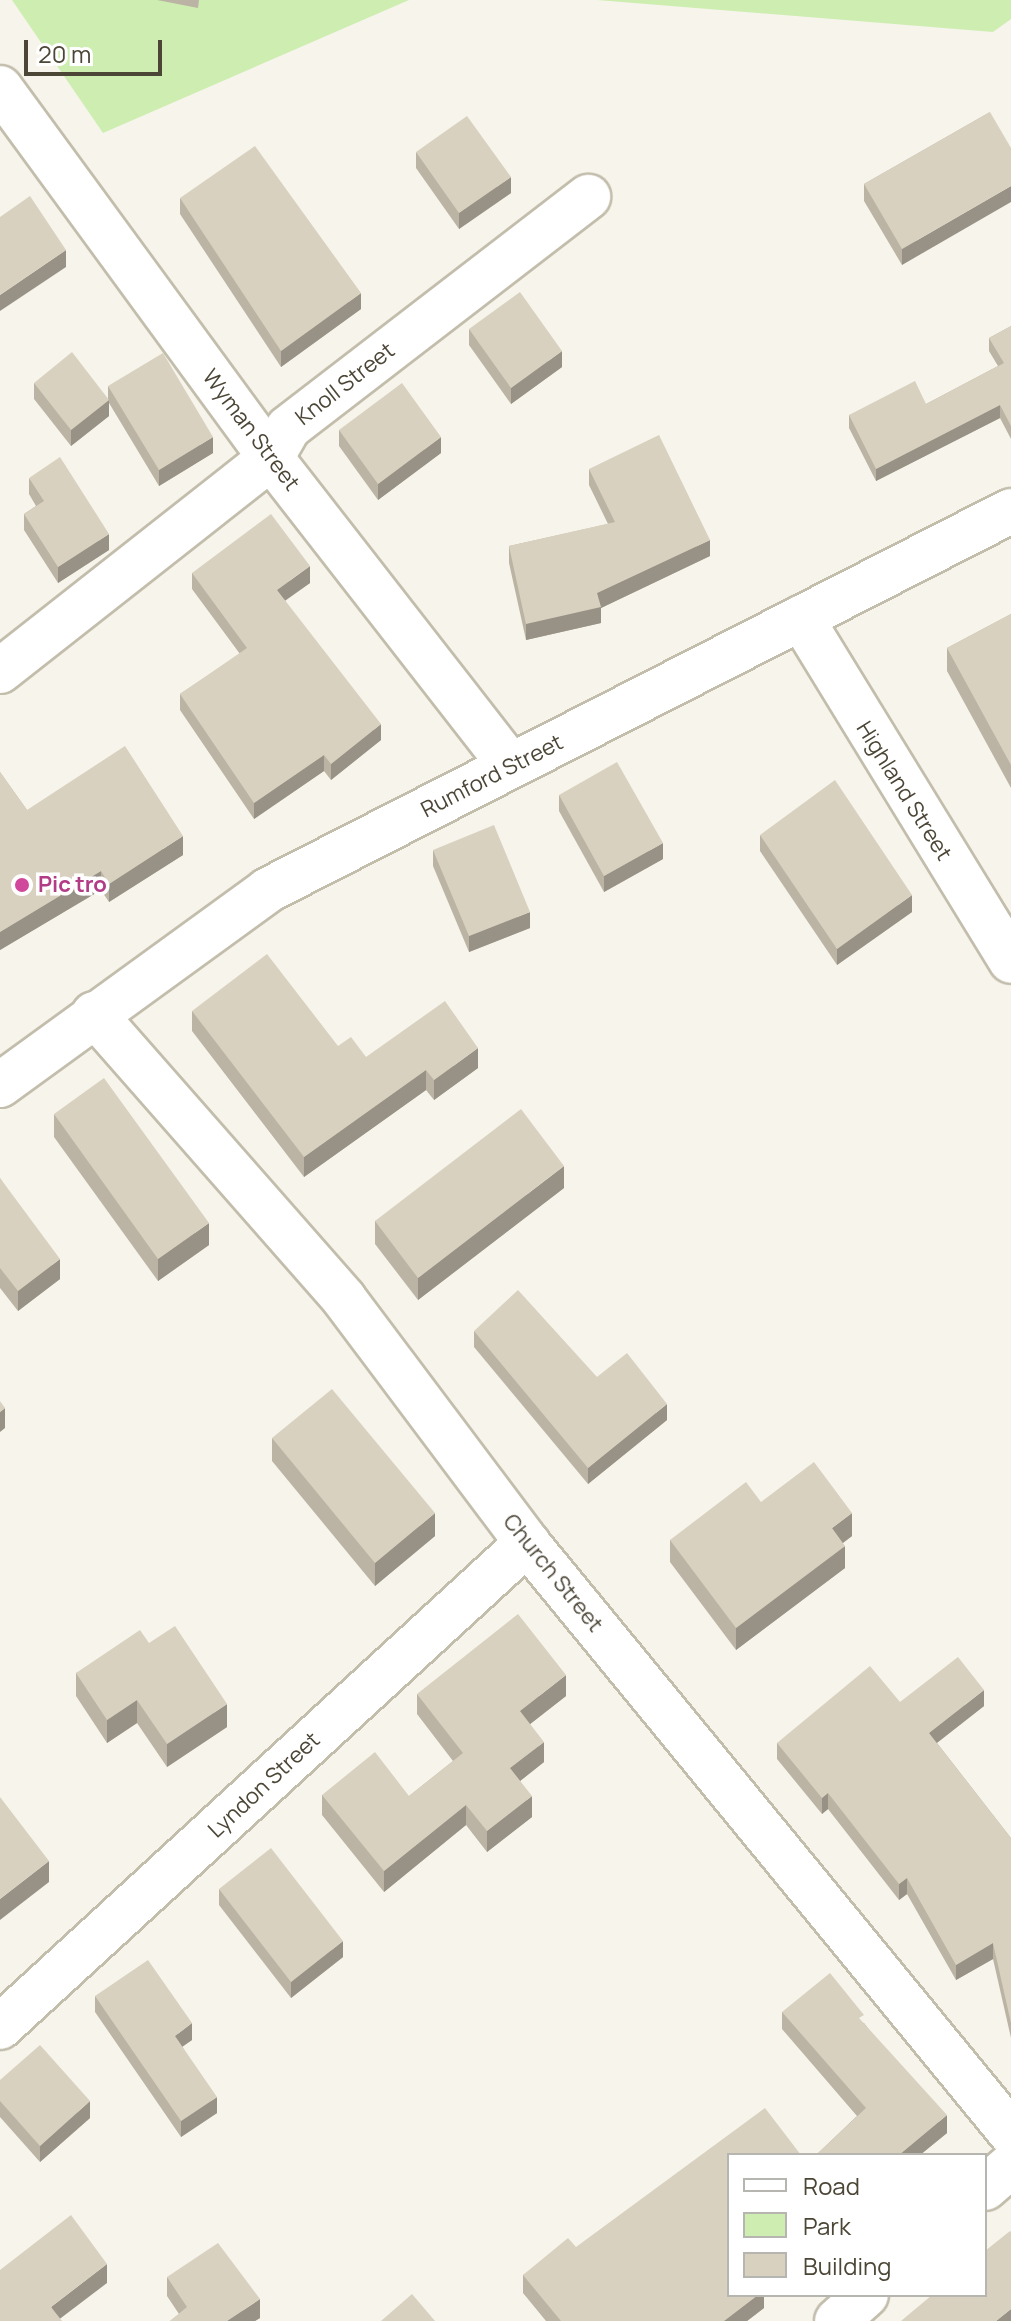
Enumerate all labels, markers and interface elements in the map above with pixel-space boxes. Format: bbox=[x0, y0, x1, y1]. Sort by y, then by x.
scale bar bbox=[28, 24, 166, 74]
text: 20 m bbox=[38, 37, 91, 70]
street label: Knoll Street bbox=[290, 337, 400, 431]
street label: Wyman Street bbox=[197, 364, 305, 496]
street label: Highland Street bbox=[851, 717, 957, 865]
street label: Rumford Street bbox=[417, 729, 567, 823]
place label: Pic tro bbox=[38, 872, 107, 898]
marker: Pic tro bbox=[13, 876, 31, 894]
street label: Church Street bbox=[497, 1509, 609, 1637]
street label: Lyndon Street bbox=[203, 1727, 325, 1843]
legend bbox=[727, 2153, 987, 2297]
text: Road bbox=[803, 2169, 860, 2202]
text: Park bbox=[803, 2209, 851, 2242]
text: Building bbox=[803, 2249, 891, 2282]

